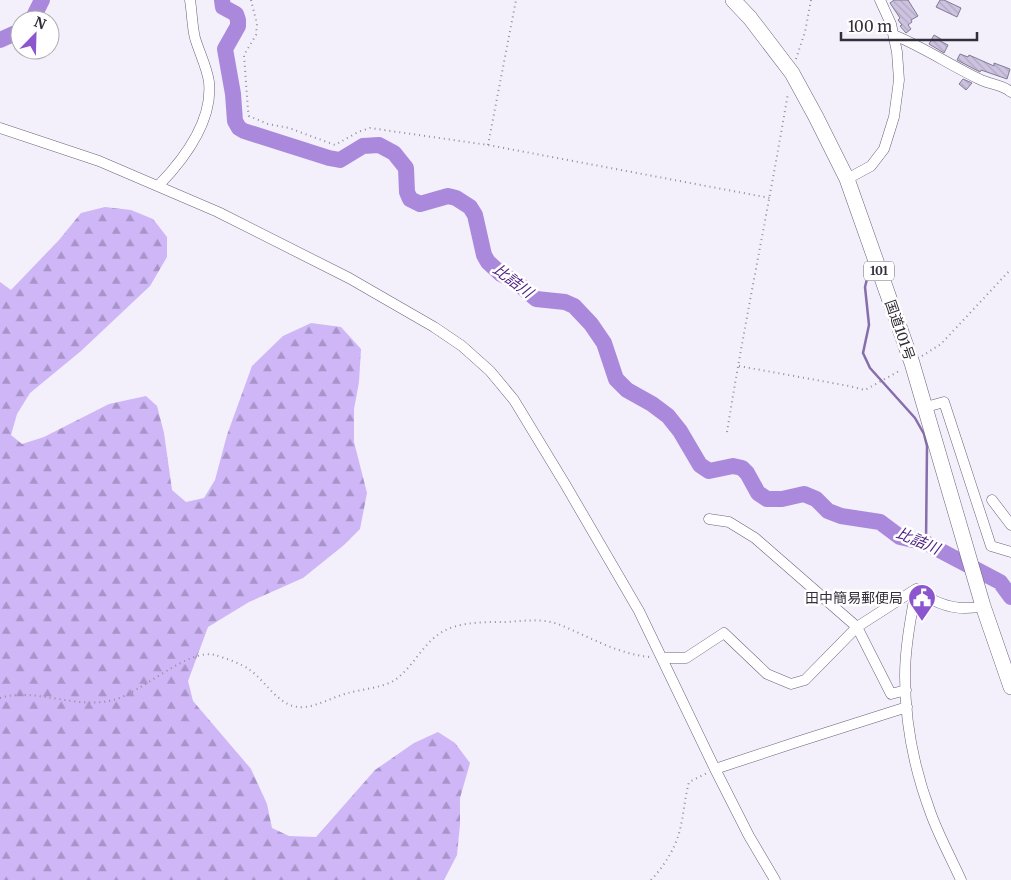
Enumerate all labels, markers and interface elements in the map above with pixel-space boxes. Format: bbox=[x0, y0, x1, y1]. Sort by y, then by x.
north arrow bbox=[10, 10, 60, 60]
scale bar bbox=[841, 10, 977, 42]
text: N bbox=[31, 13, 49, 33]
text: 100 m bbox=[848, 17, 892, 36]
water label: 比詰川 bbox=[490, 259, 539, 303]
road number: 101 bbox=[864, 262, 894, 280]
street label: 国道101号 bbox=[881, 298, 919, 362]
water label: 比詰川 bbox=[894, 523, 944, 559]
public building icon: 田中簡易郵便局 bbox=[907, 583, 937, 622]
place label: 田中簡易郵便局 bbox=[805, 589, 903, 607]

